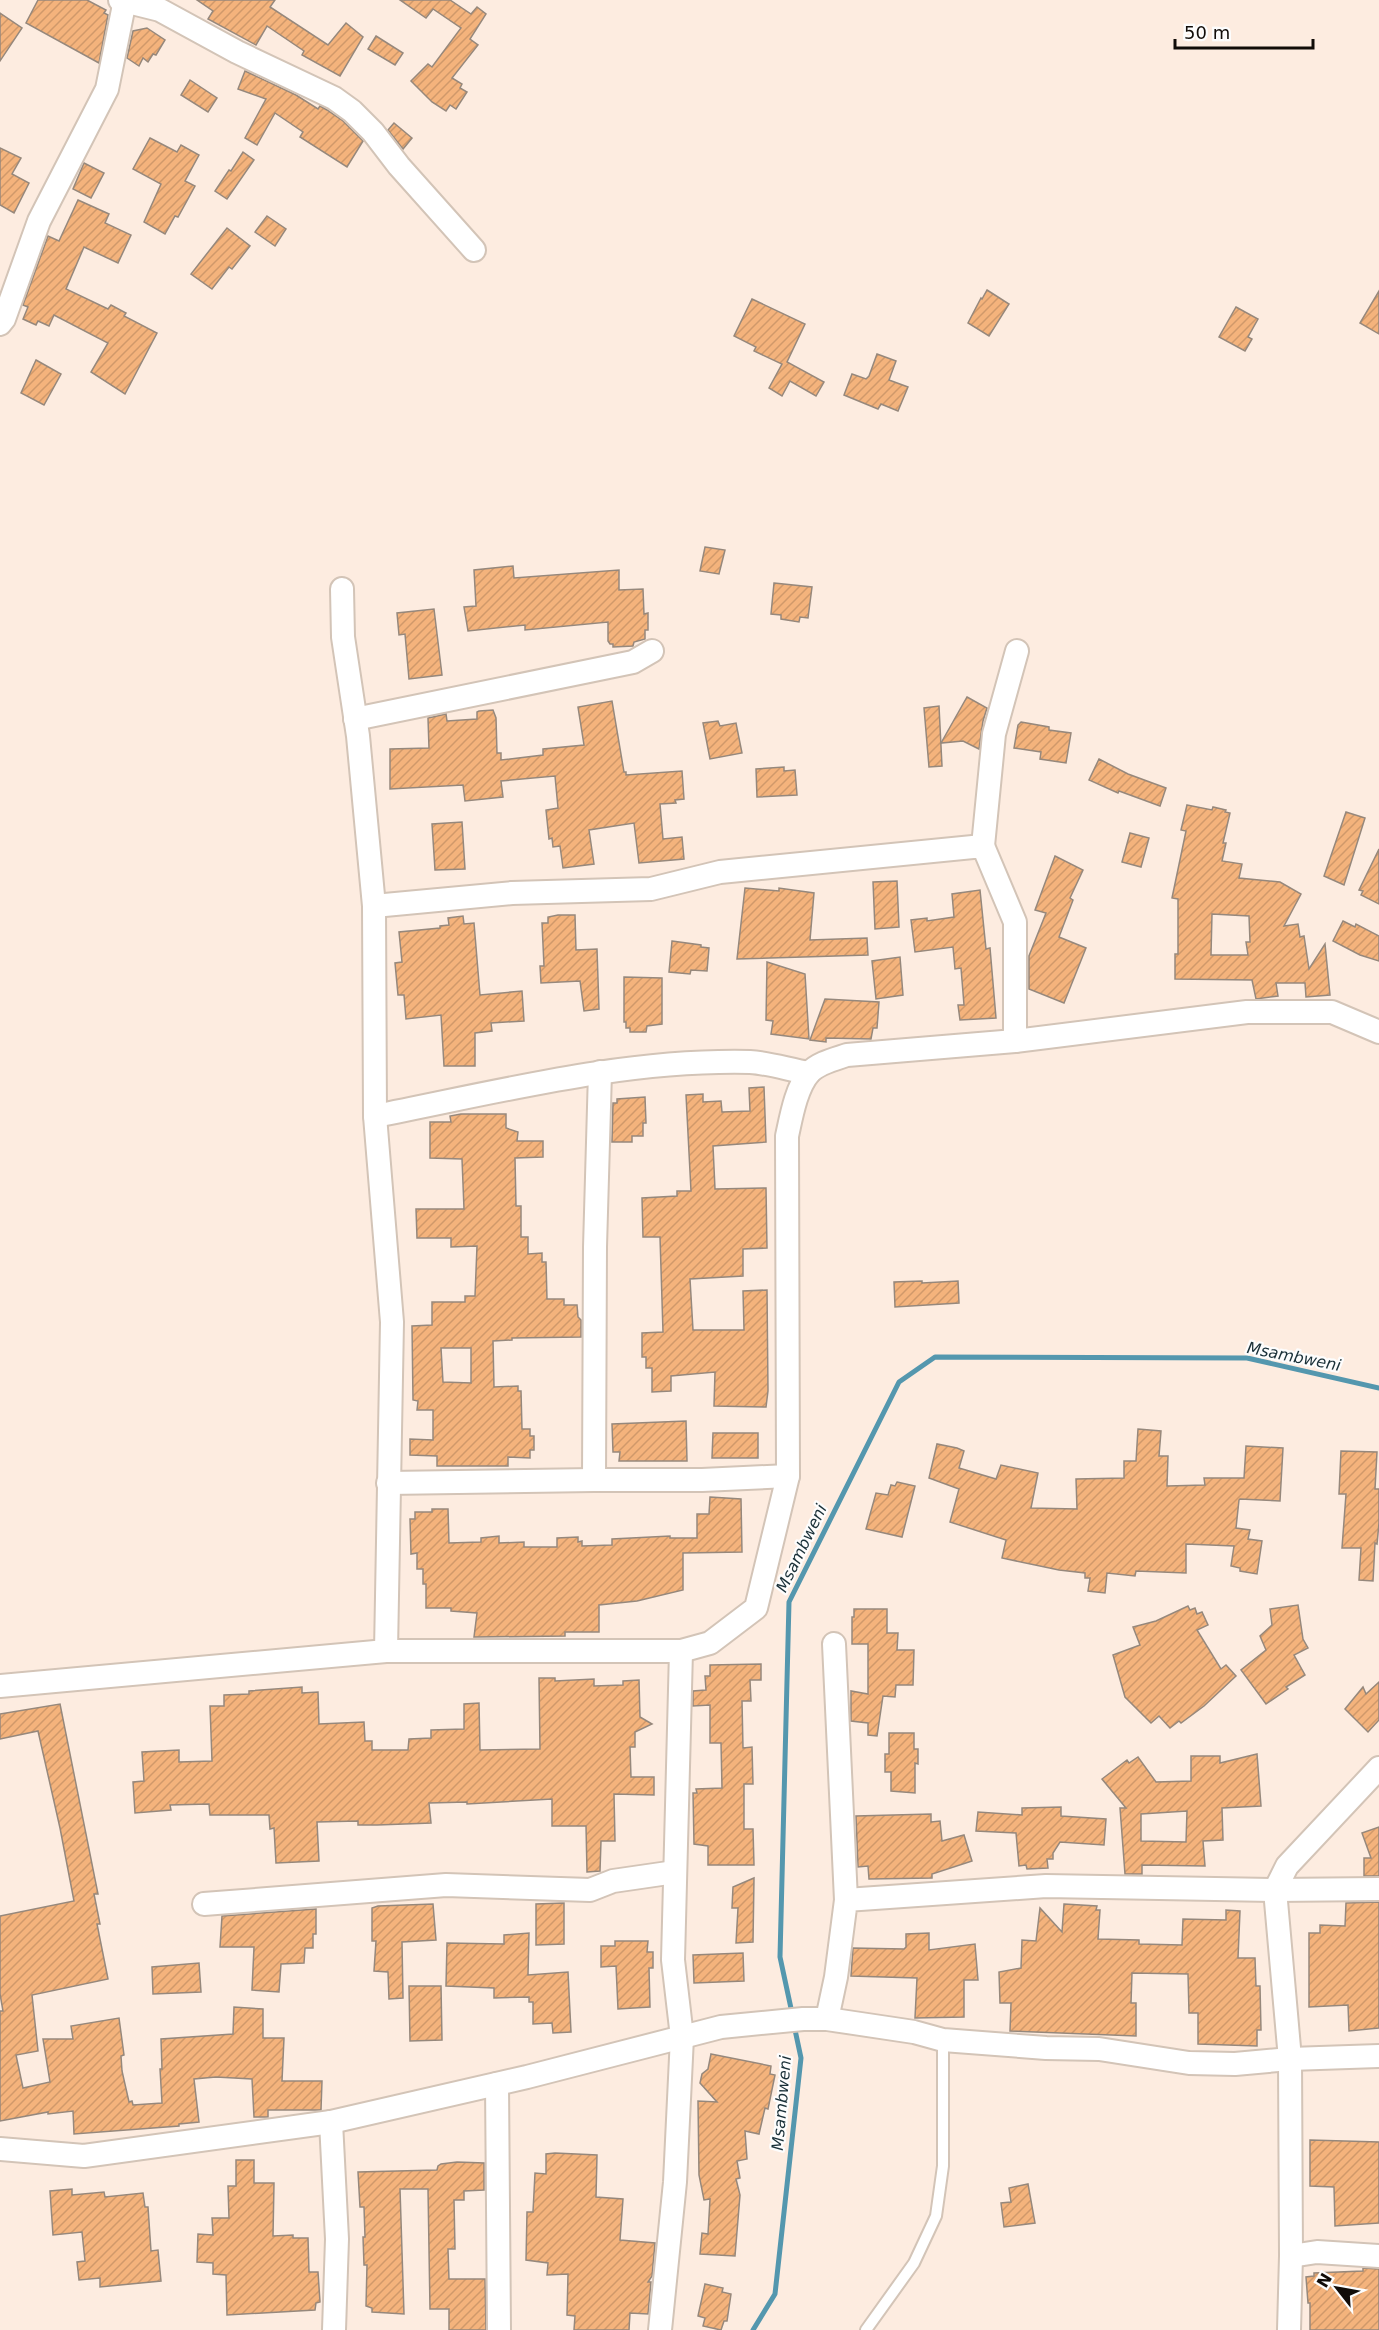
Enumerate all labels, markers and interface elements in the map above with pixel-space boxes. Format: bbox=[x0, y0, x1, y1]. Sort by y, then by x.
scale bar bbox=[1175, 12, 1313, 50]
text: 50 m bbox=[1184, 22, 1230, 43]
water label: Msambweni bbox=[1245, 1338, 1343, 1375]
water label: Msambweni bbox=[772, 1501, 831, 1595]
water label: Msambweni bbox=[768, 2054, 795, 2151]
north arrow bbox=[1307, 2258, 1367, 2318]
text: N bbox=[1313, 2270, 1336, 2291]

